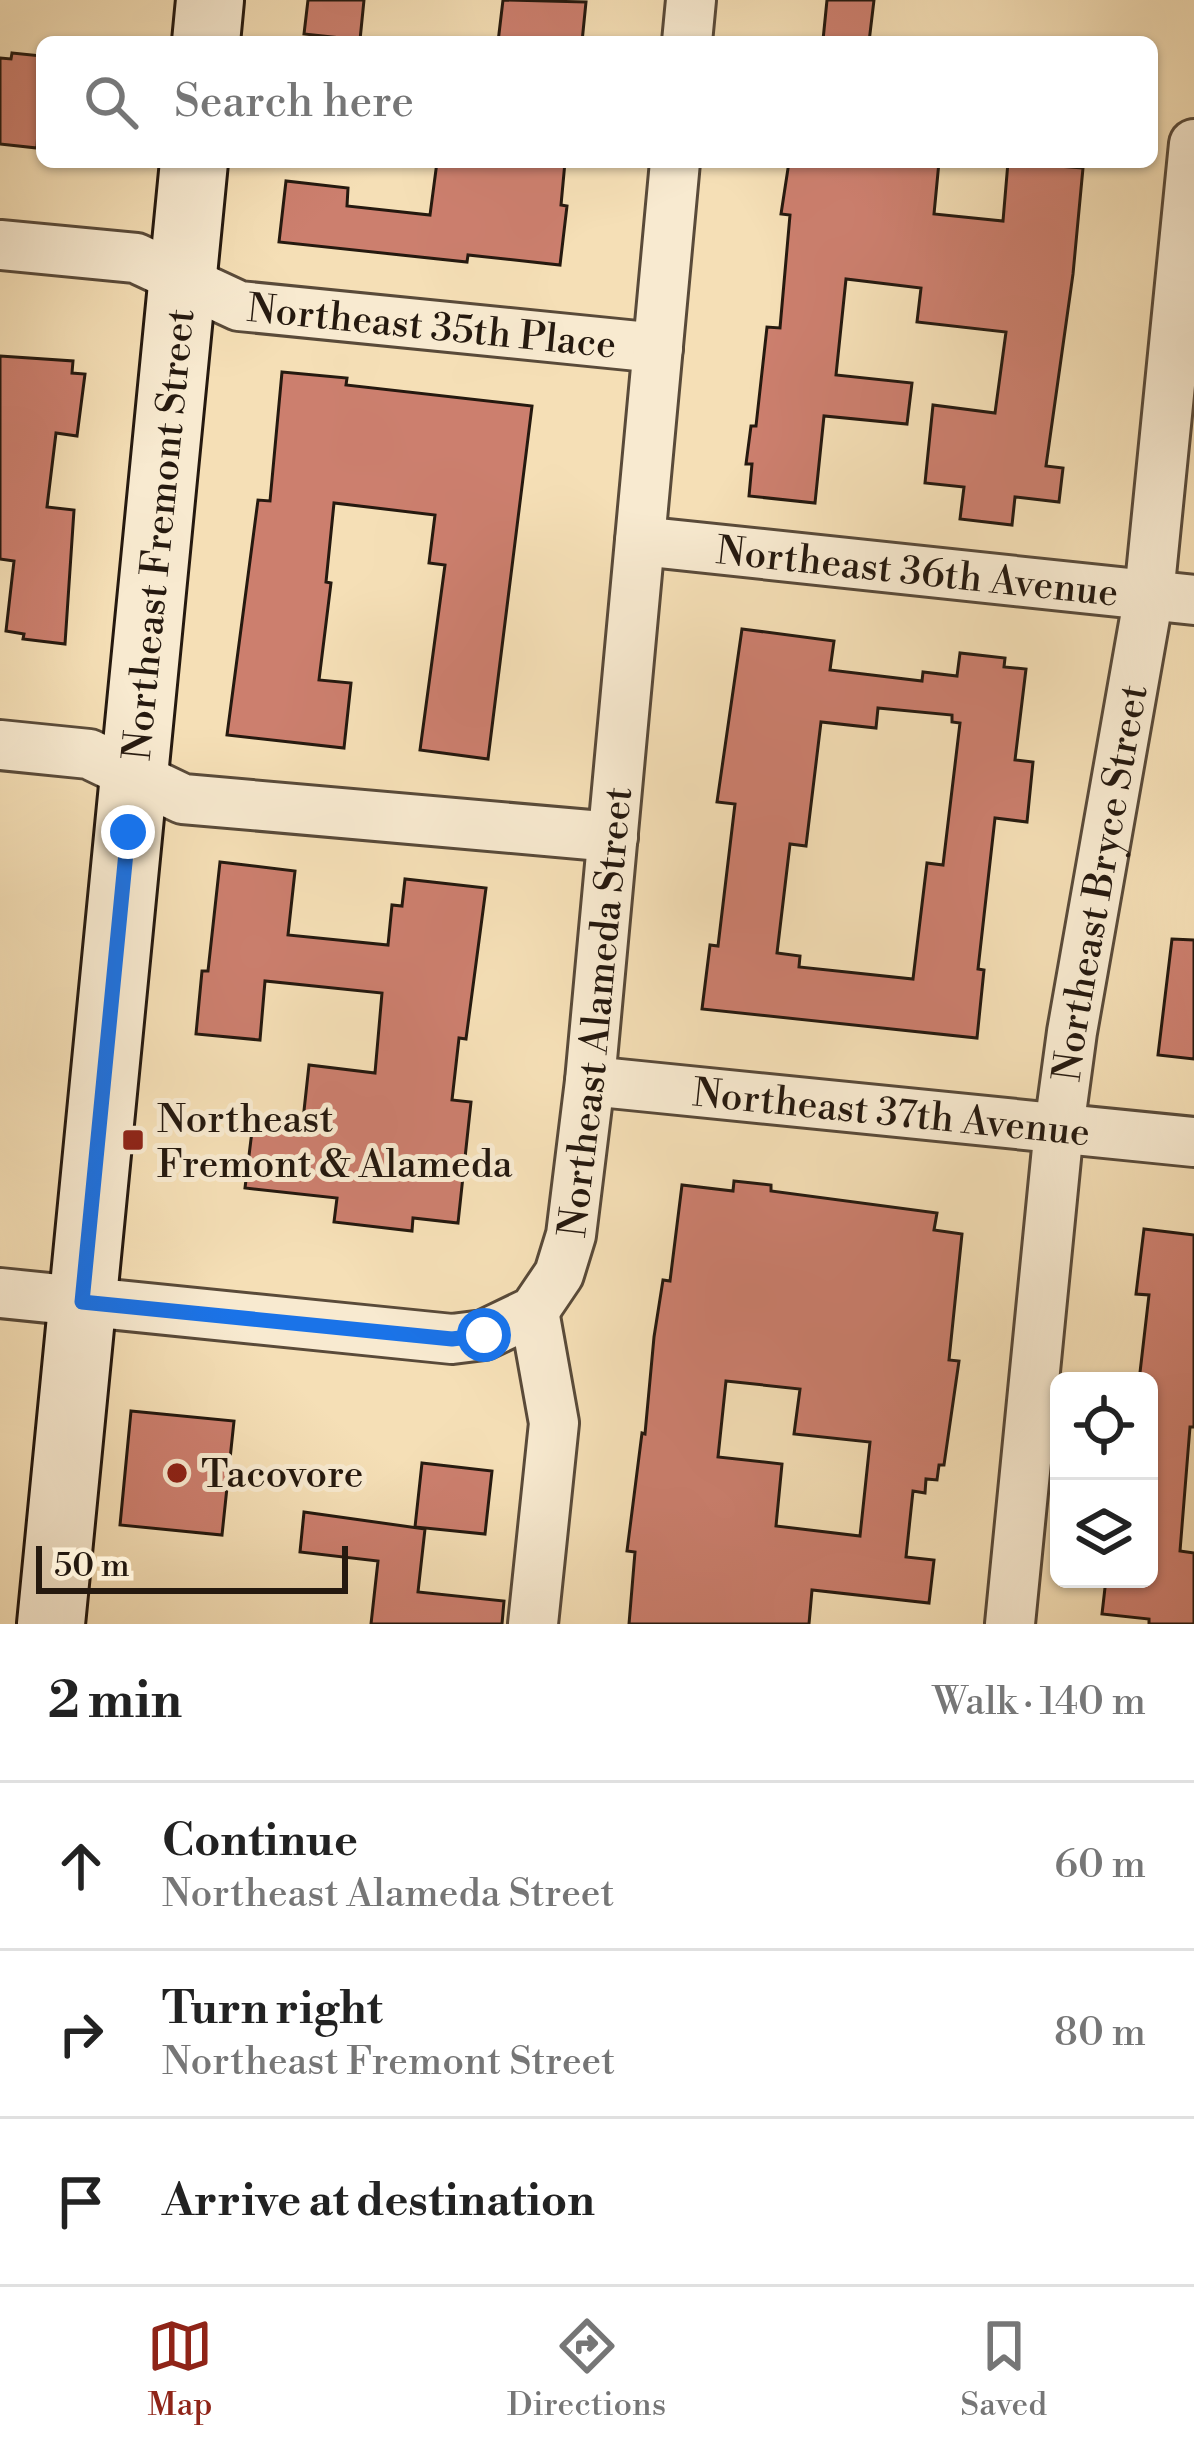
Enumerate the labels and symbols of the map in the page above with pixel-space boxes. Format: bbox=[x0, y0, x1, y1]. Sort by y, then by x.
street label: Northeast 35th Place bbox=[245, 285, 618, 371]
street label: Northeast Fremont Street bbox=[114, 306, 207, 762]
street label: Northeast 36th Avenue bbox=[714, 527, 1121, 619]
street label: Northeast Bryce Street bbox=[1044, 681, 1160, 1084]
street label: Northeast Alameda Street bbox=[549, 784, 644, 1240]
route end bbox=[101, 805, 155, 859]
street label: Northeast 37th Avenue bbox=[690, 1069, 1092, 1158]
place label: Northeast Fremont & Alameda bbox=[157, 1096, 513, 1190]
marker: Northeast Fremont & Alameda bbox=[120, 1127, 146, 1153]
route start bbox=[457, 1308, 511, 1362]
place label: Tacovore bbox=[201, 1451, 363, 1500]
marker: Tacovore bbox=[164, 1460, 190, 1486]
scale bar bbox=[36, 1540, 348, 1593]

